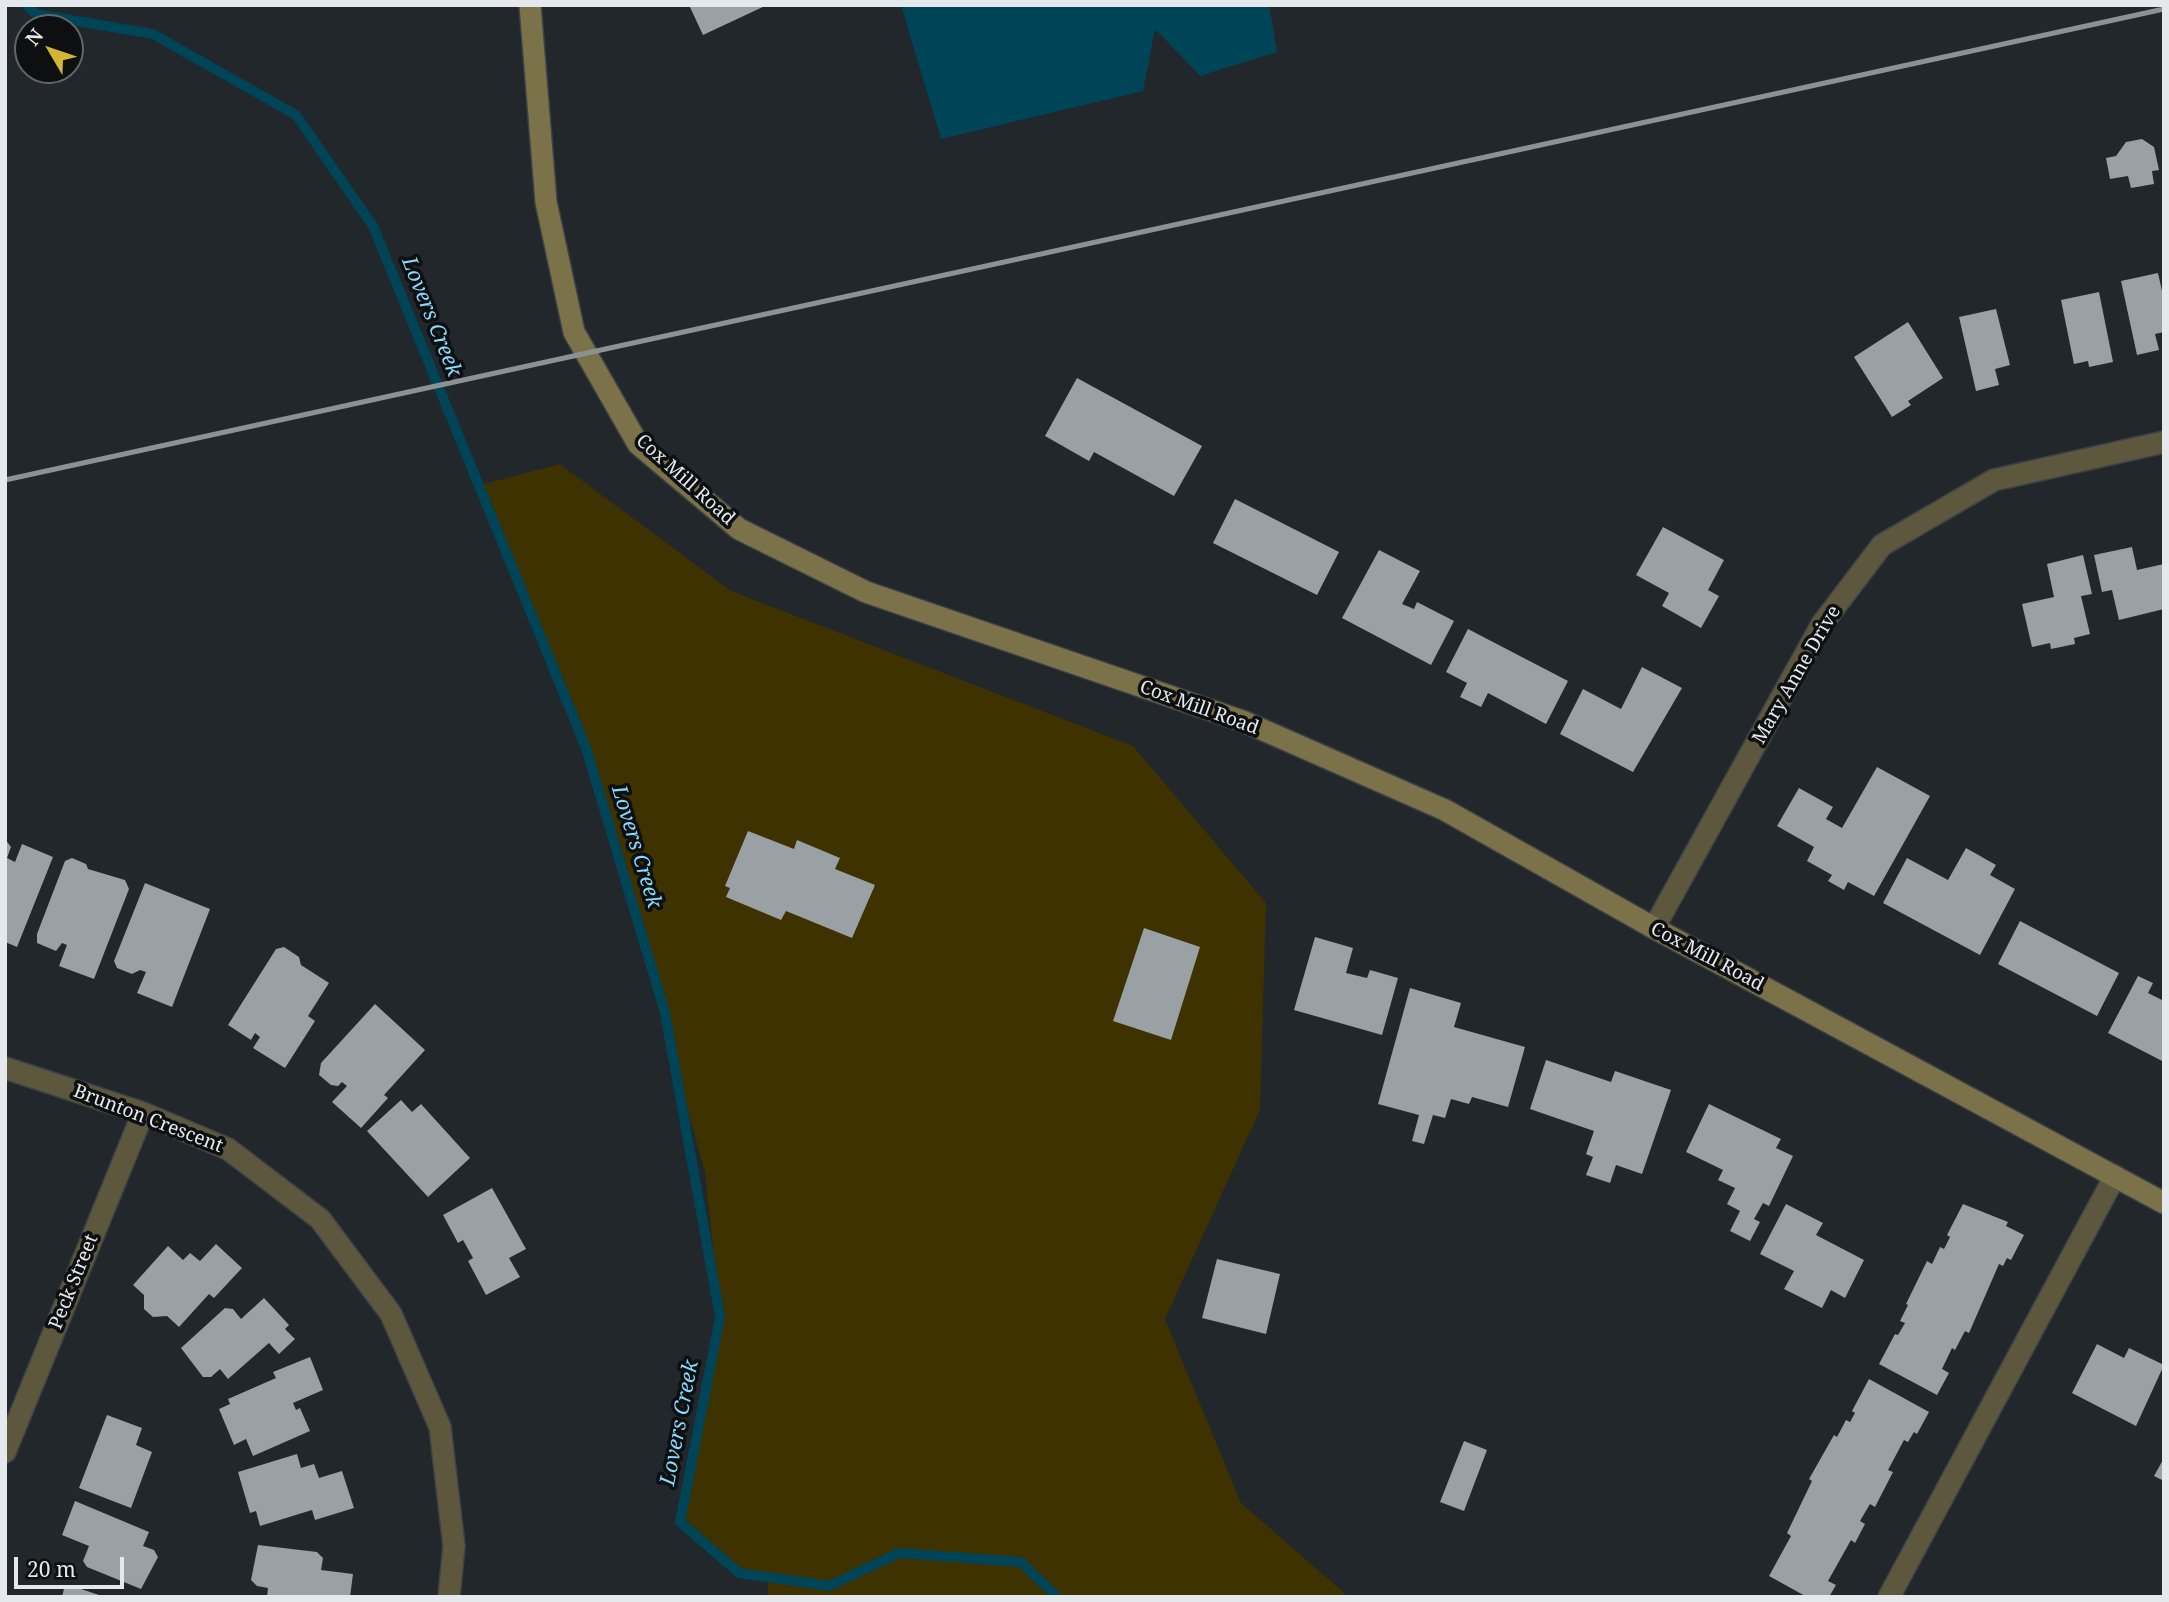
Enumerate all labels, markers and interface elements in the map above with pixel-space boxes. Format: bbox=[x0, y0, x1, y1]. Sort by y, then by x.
north arrow bbox=[14, 14, 84, 84]
text: N bbox=[19, 23, 49, 51]
water label: Lovers Creek bbox=[396, 253, 466, 381]
street label: Cox Mill Road bbox=[631, 430, 739, 530]
street label: Mary Anne Drive bbox=[1748, 602, 1846, 748]
street label: Cox Mill Road bbox=[1136, 676, 1262, 740]
water label: Lovers Creek bbox=[605, 783, 667, 911]
street label: Cox Mill Road bbox=[1646, 918, 1768, 996]
street label: Brunton Crescent bbox=[70, 1080, 226, 1158]
street label: Peck Street bbox=[45, 1231, 103, 1333]
water label: Lovers Creek bbox=[656, 1358, 704, 1488]
scale bar bbox=[18, 1542, 128, 1586]
text: 20 m bbox=[27, 1555, 76, 1583]

